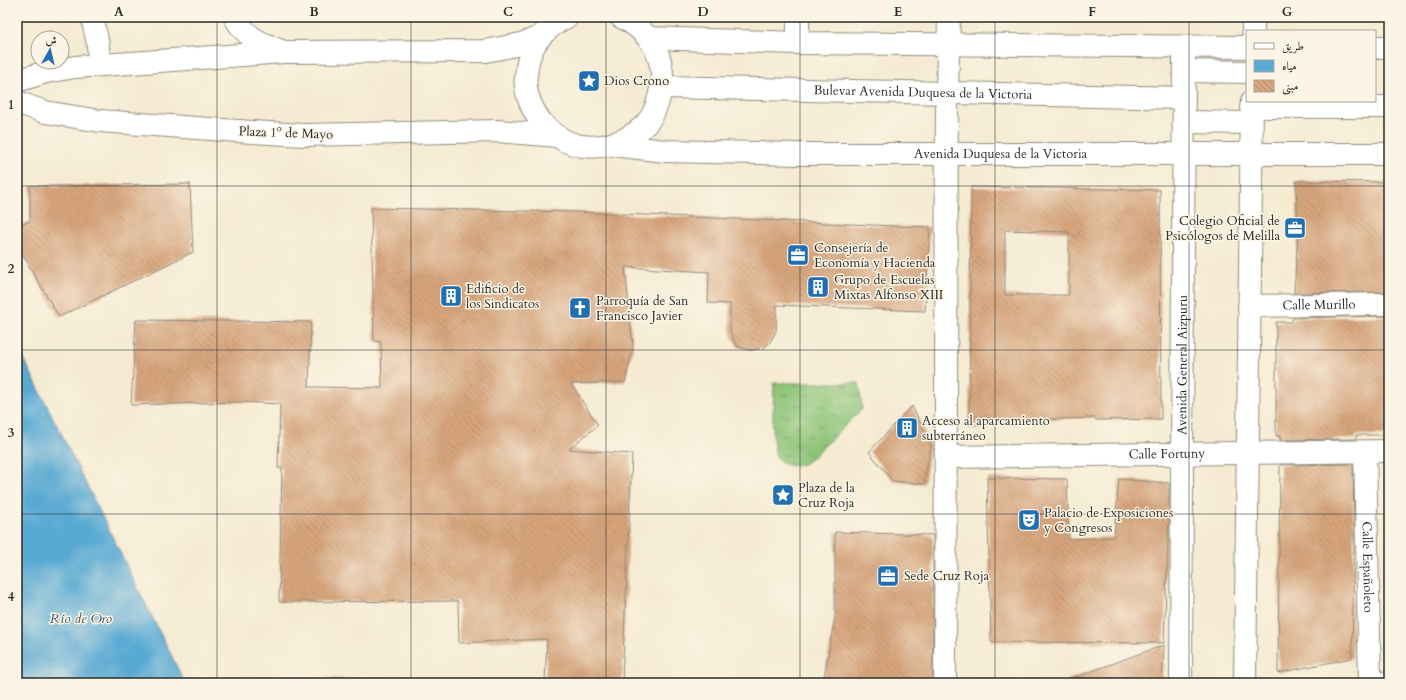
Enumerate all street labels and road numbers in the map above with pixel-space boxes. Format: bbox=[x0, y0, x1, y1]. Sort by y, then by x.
street label: Bulevar Avenida Duquesa de la Victoria bbox=[813, 81, 1033, 104]
street label: Plaza 1º de Mayo bbox=[238, 122, 334, 144]
street label: Avenida Duquesa de la Victoria bbox=[914, 145, 1088, 163]
street label: Avenida General Aizpuru bbox=[1173, 295, 1192, 435]
street label: Calle Murillo bbox=[1282, 295, 1356, 315]
street label: Calle Fortuny bbox=[1129, 444, 1205, 464]
street label: Calle Españoleto bbox=[1358, 521, 1377, 613]

